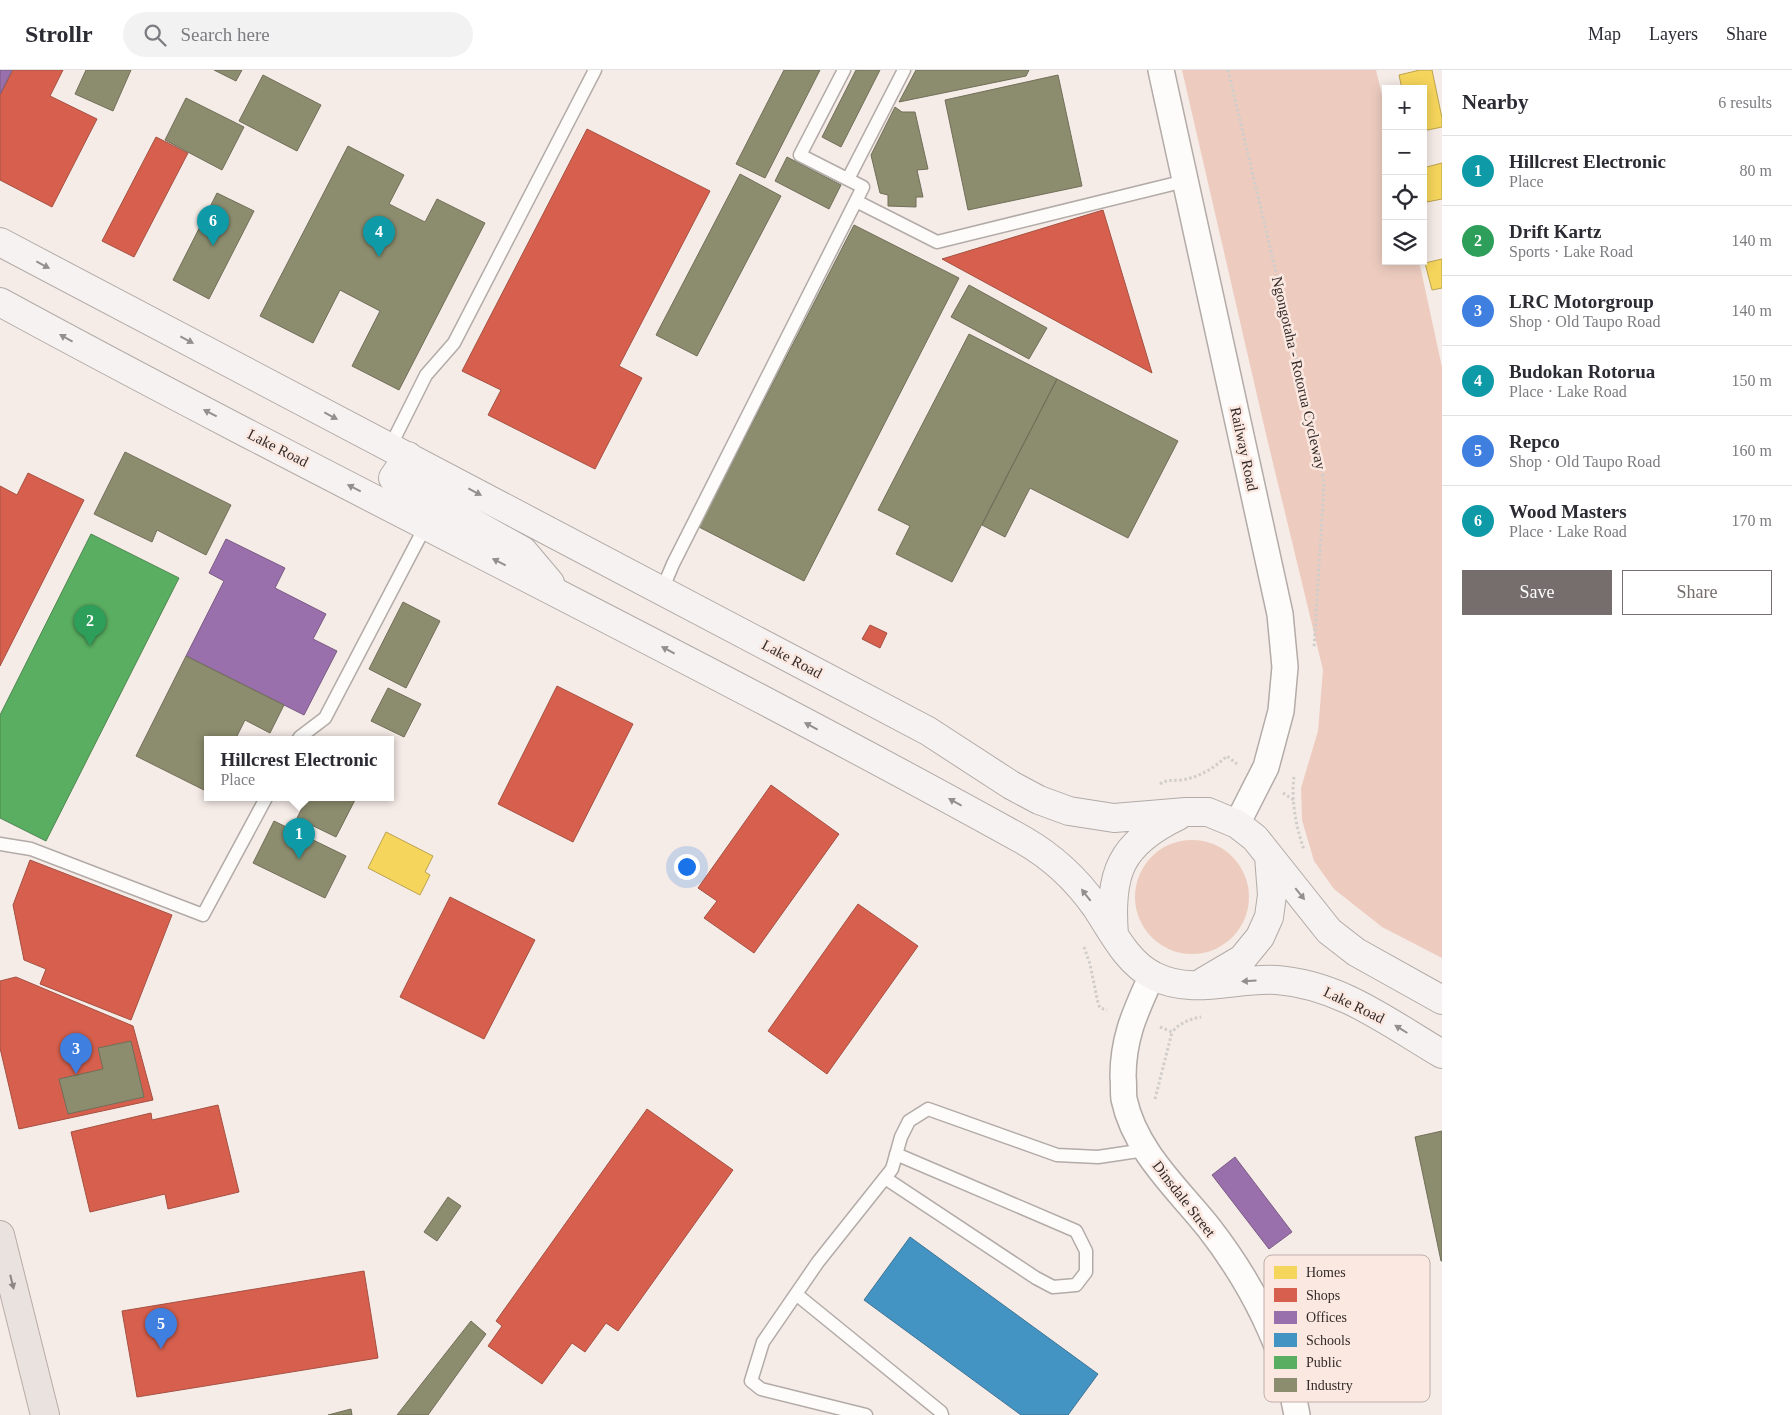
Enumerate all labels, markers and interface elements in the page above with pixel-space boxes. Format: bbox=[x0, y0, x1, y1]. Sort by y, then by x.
search box bbox=[123, 12, 473, 57]
text: Strollr bbox=[25, 21, 93, 47]
icon: search bbox=[141, 21, 169, 49]
text: Search here bbox=[181, 24, 270, 45]
text: Map bbox=[1588, 24, 1621, 44]
text: Layers bbox=[1649, 24, 1698, 44]
text: Share bbox=[1726, 24, 1767, 44]
map controls bbox=[1382, 85, 1427, 265]
button: + bbox=[1382, 85, 1427, 130]
text: Nearby bbox=[1462, 90, 1529, 114]
text: 6 results bbox=[1718, 94, 1772, 111]
button: − bbox=[1382, 130, 1427, 175]
text: Hillcrest Electronic bbox=[1509, 151, 1666, 172]
text: 1 bbox=[1474, 162, 1482, 179]
text: 80 m bbox=[1740, 162, 1772, 179]
text: Place bbox=[1509, 173, 1544, 190]
button: locate bbox=[1382, 175, 1427, 220]
pin: 6 bbox=[197, 205, 229, 246]
pin: 4 bbox=[363, 216, 395, 257]
button: layers bbox=[1382, 220, 1427, 265]
text: Drift Kartz bbox=[1509, 221, 1601, 242]
text: 2 bbox=[1474, 232, 1482, 249]
text: 140 m bbox=[1732, 232, 1772, 249]
text: Sports · Lake Road bbox=[1509, 243, 1633, 260]
one-way arrow bbox=[36, 261, 50, 269]
street label: Ngongotaha - Rotorua Cycleway bbox=[1269, 275, 1329, 472]
text: LRC Motorgroup bbox=[1509, 291, 1654, 312]
text: 3 bbox=[1474, 302, 1482, 319]
text: 140 m bbox=[1732, 302, 1772, 319]
text: Shop · Old Taupo Road bbox=[1509, 313, 1660, 330]
one-way arrow bbox=[59, 333, 73, 342]
one-way arrow bbox=[180, 336, 194, 344]
text: Budokan Rotorua bbox=[1509, 361, 1655, 382]
text: 4 bbox=[1474, 372, 1482, 389]
text: 150 m bbox=[1732, 372, 1772, 389]
text: Place · Lake Road bbox=[1509, 383, 1627, 400]
street label: Railway Road bbox=[1227, 406, 1261, 493]
one-way arrow bbox=[203, 409, 217, 417]
one-way arrow bbox=[323, 412, 338, 420]
street label: Lake Road bbox=[245, 426, 311, 470]
text: Repco bbox=[1509, 431, 1560, 452]
text: 5 bbox=[1474, 442, 1482, 459]
text: 160 m bbox=[1732, 442, 1772, 459]
text: Shop · Old Taupo Road bbox=[1509, 453, 1660, 470]
one-way arrow bbox=[347, 484, 362, 492]
one-way arrow bbox=[467, 488, 482, 496]
text: Wood Masters bbox=[1509, 501, 1627, 522]
text: 6 bbox=[1474, 512, 1482, 529]
text: 170 m bbox=[1732, 512, 1772, 529]
text: Place · Lake Road bbox=[1509, 523, 1627, 540]
one-way arrow bbox=[492, 558, 506, 566]
button: Save bbox=[1462, 570, 1612, 615]
button: Share bbox=[1622, 570, 1772, 615]
pin: 2 bbox=[74, 605, 106, 646]
street label: Lake Road bbox=[759, 637, 825, 682]
one-way arrow bbox=[660, 646, 675, 654]
one-way arrow bbox=[804, 722, 818, 730]
popup bbox=[204, 736, 394, 801]
text: Hillcrest Electronic bbox=[220, 749, 378, 770]
text: Place bbox=[220, 771, 255, 788]
one-way arrow bbox=[948, 798, 961, 807]
pin: 1 bbox=[283, 818, 315, 859]
your location bbox=[674, 854, 700, 880]
one-way arrow bbox=[1294, 887, 1305, 900]
one-way arrow bbox=[1081, 889, 1092, 902]
one-way arrow bbox=[1241, 978, 1257, 986]
street label: Lake Road bbox=[1321, 983, 1387, 1027]
one-way arrow bbox=[1394, 1024, 1407, 1033]
pin: 3 bbox=[60, 1033, 92, 1074]
street label: Dinsdale Street bbox=[1149, 1158, 1219, 1241]
legend bbox=[1264, 1255, 1430, 1402]
text: Homes bbox=[1306, 1265, 1346, 1280]
one-way arrow bbox=[8, 1275, 16, 1290]
text: Shops bbox=[1306, 1288, 1340, 1303]
pin: 5 bbox=[145, 1308, 177, 1349]
text: Offices bbox=[1306, 1310, 1347, 1325]
text: Schools bbox=[1306, 1333, 1350, 1348]
text: Public bbox=[1306, 1355, 1342, 1370]
text: Industry bbox=[1306, 1378, 1353, 1393]

